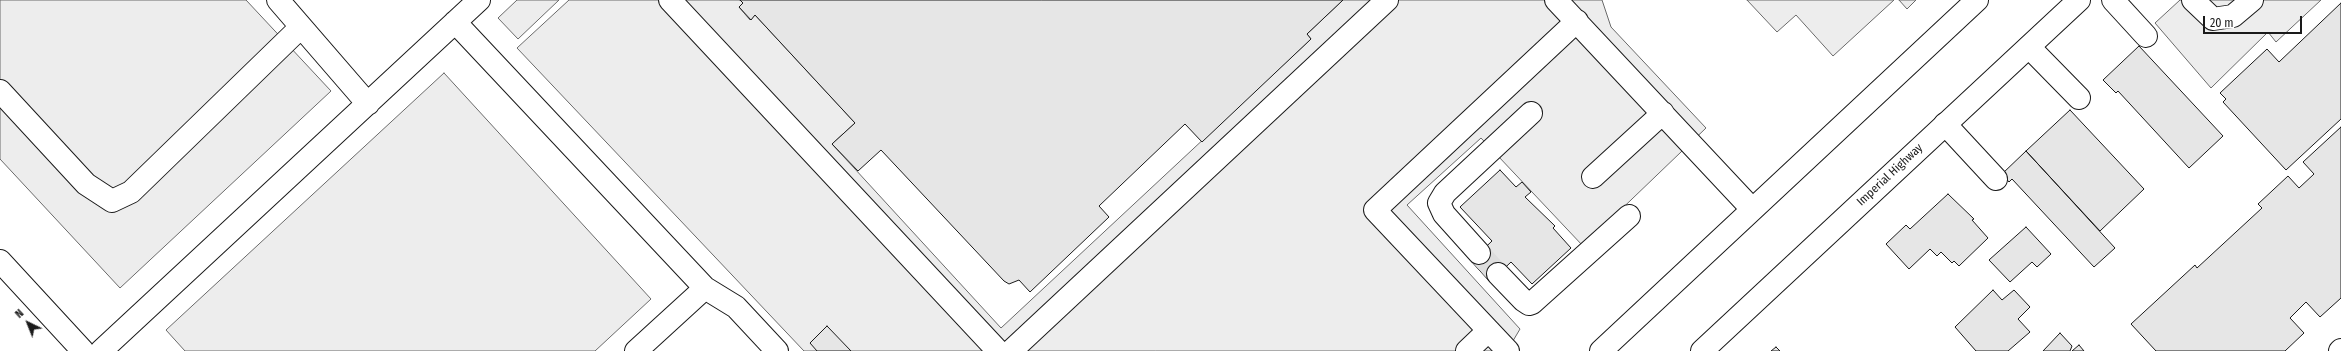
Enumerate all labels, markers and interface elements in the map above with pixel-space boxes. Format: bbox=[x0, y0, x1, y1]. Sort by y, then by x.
scale bar bbox=[2205, 8, 2304, 34]
text: 20 m bbox=[2210, 16, 2234, 30]
street label: Imperial Highway bbox=[1854, 141, 1926, 209]
north arrow bbox=[8, 303, 48, 343]
text: N bbox=[13, 307, 26, 321]

